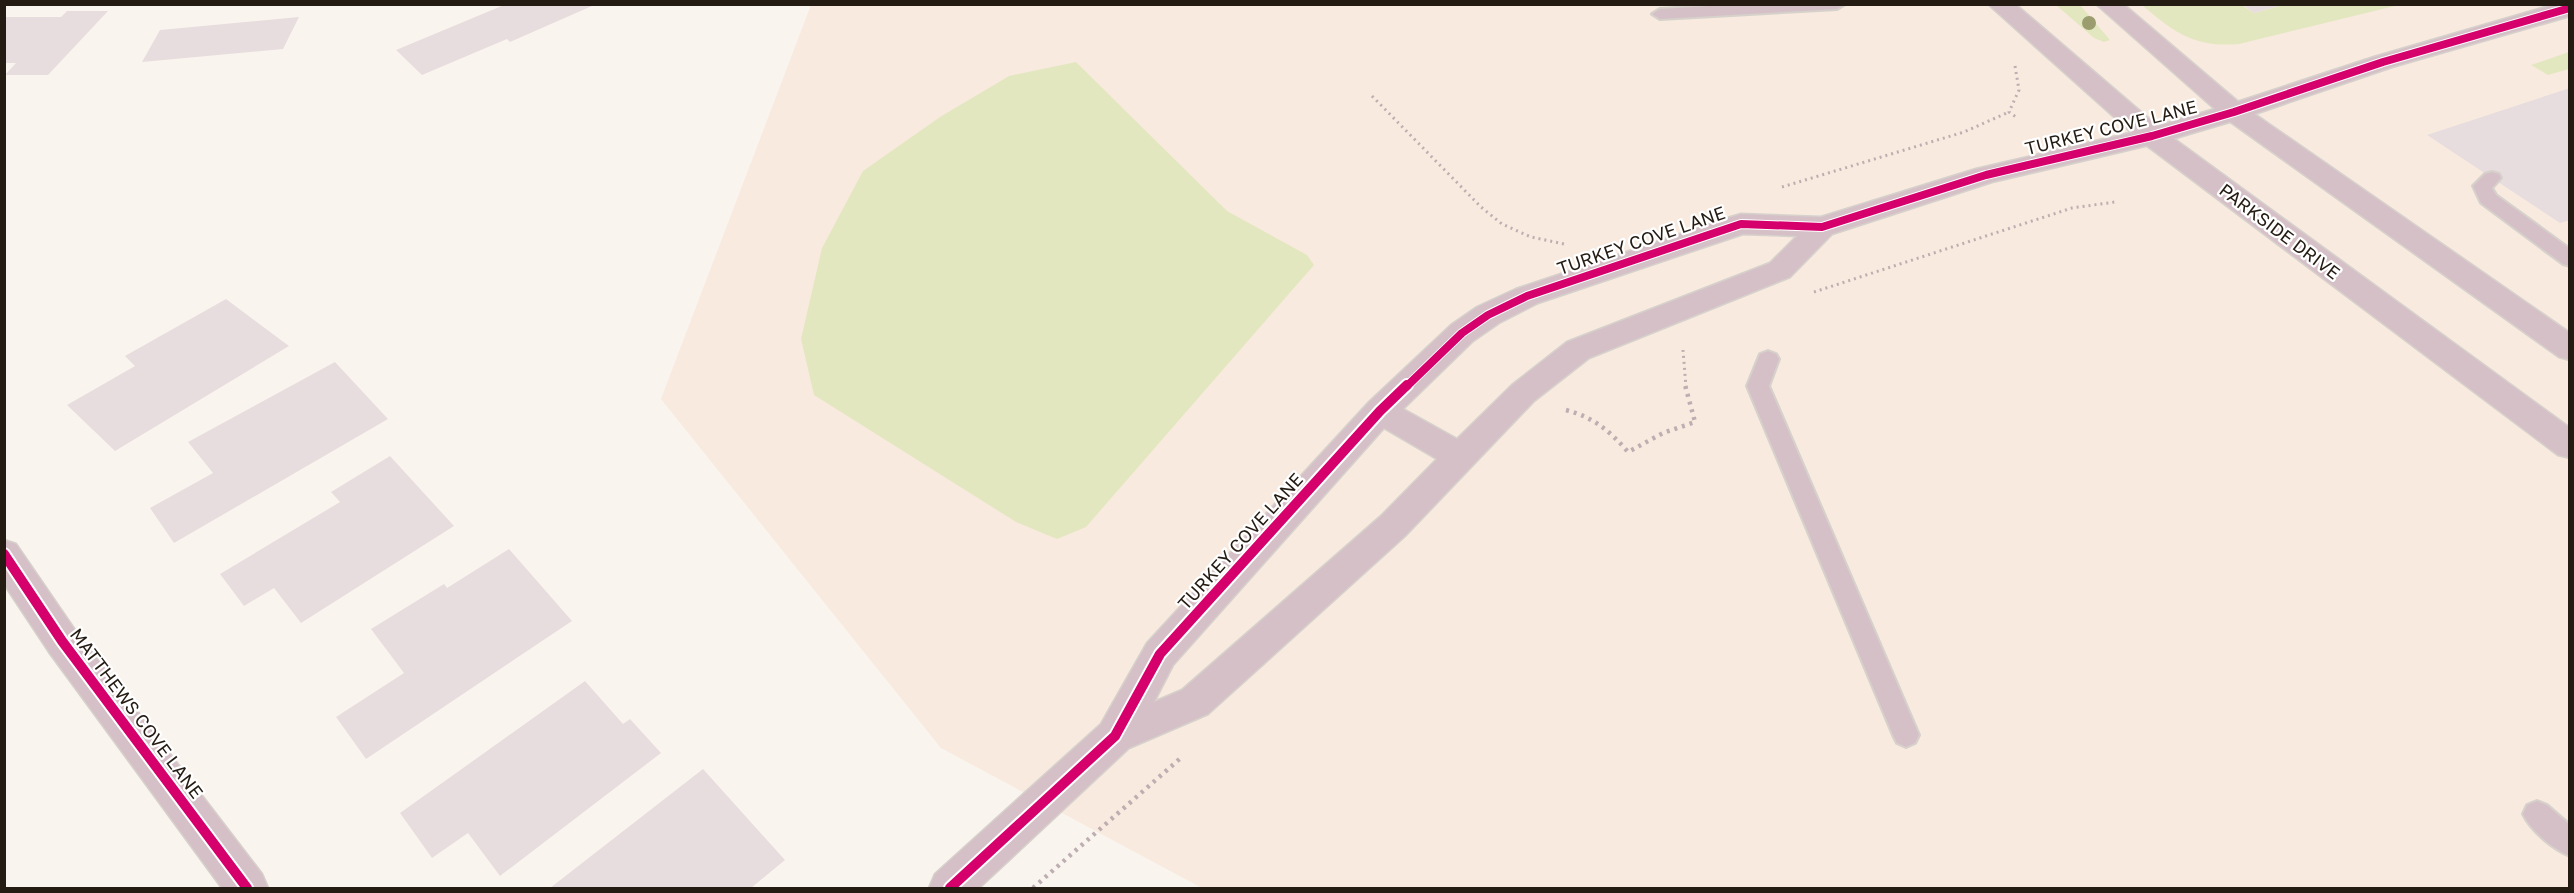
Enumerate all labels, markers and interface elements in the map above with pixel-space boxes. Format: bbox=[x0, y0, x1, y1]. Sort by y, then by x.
street label: TURKEY COVE LANE bbox=[2023, 95, 2199, 159]
street label: PARKSIDE DRIVE bbox=[2215, 178, 2345, 284]
street label: TURKEY COVE LANE bbox=[1554, 201, 1728, 279]
street label: TURKEY COVE LANE bbox=[1173, 468, 1307, 614]
street label: MATTHEWS COVE LANE bbox=[66, 624, 208, 802]

